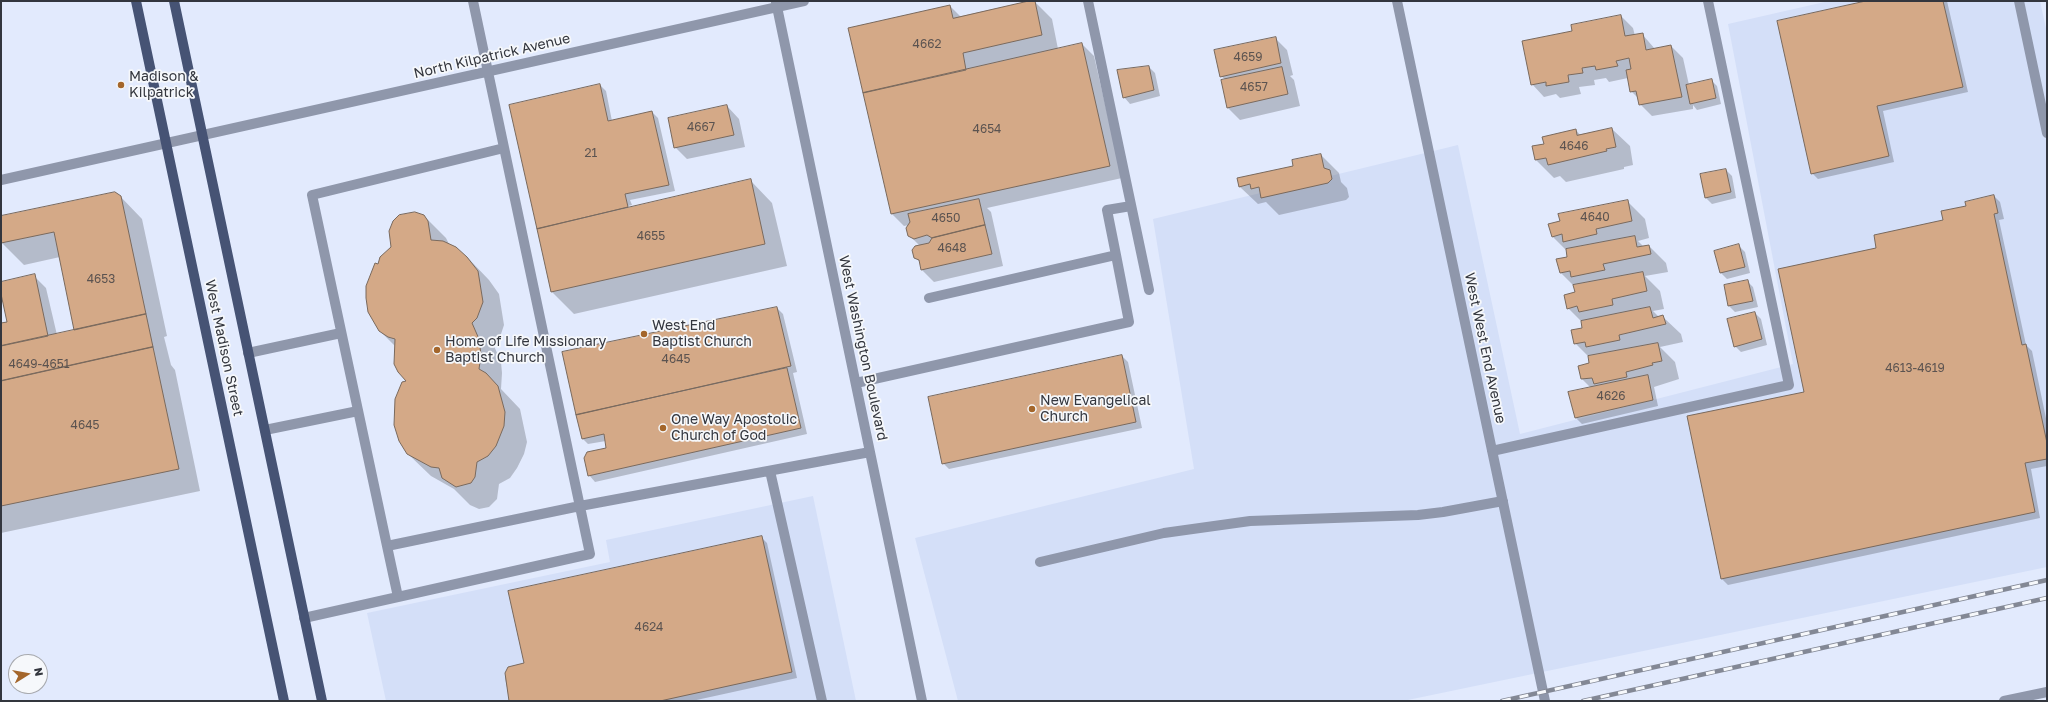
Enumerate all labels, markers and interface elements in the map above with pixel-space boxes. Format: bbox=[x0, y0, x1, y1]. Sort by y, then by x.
street label: North Kilpatrick Avenue bbox=[412, 30, 572, 82]
house number: 4662 bbox=[913, 37, 941, 51]
house number: 4659 bbox=[1234, 50, 1262, 64]
place label: Madison & Kilpatrick bbox=[129, 69, 199, 102]
marker: Madison & Kilpatrick bbox=[116, 80, 126, 90]
house number: 4657 bbox=[1240, 80, 1268, 94]
house number: 4667 bbox=[687, 120, 715, 134]
house number: 4654 bbox=[973, 122, 1001, 136]
house number: 4646 bbox=[1559, 139, 1589, 153]
house number: 21 bbox=[585, 146, 597, 160]
house number: 4640 bbox=[1580, 210, 1610, 224]
house number: 4650 bbox=[932, 211, 960, 225]
house number: 4655 bbox=[637, 229, 665, 243]
house number: 4648 bbox=[937, 241, 967, 255]
street label: West Washington Boulevard bbox=[835, 254, 891, 442]
street label: West West End Avenue bbox=[1461, 271, 1509, 425]
house number: 4653 bbox=[87, 272, 115, 286]
street label: West Madison Street bbox=[201, 278, 247, 418]
place label: West End Baptist Church bbox=[652, 318, 752, 350]
marker: West End Baptist Church bbox=[639, 329, 649, 339]
place label: Home of Life Missionary Baptist Church bbox=[445, 334, 606, 366]
marker: Home of Life Missionary Baptist Church bbox=[432, 345, 442, 355]
house number: 4645 bbox=[662, 352, 690, 366]
house number: 4649-4651 bbox=[8, 357, 70, 371]
house number: 4613-4619 bbox=[1885, 361, 1945, 375]
house number: 4626 bbox=[1597, 389, 1625, 403]
place label: New Evangelical Church bbox=[1040, 393, 1151, 426]
marker: New Evangelical Church bbox=[1027, 404, 1037, 414]
place label: One Way Apostolic Church of God bbox=[671, 412, 797, 444]
house number: 4645 bbox=[71, 418, 99, 432]
marker: One Way Apostolic Church of God bbox=[658, 423, 668, 433]
house number: 4624 bbox=[635, 620, 663, 634]
north arrow bbox=[8, 654, 48, 694]
text: N bbox=[32, 666, 46, 677]

